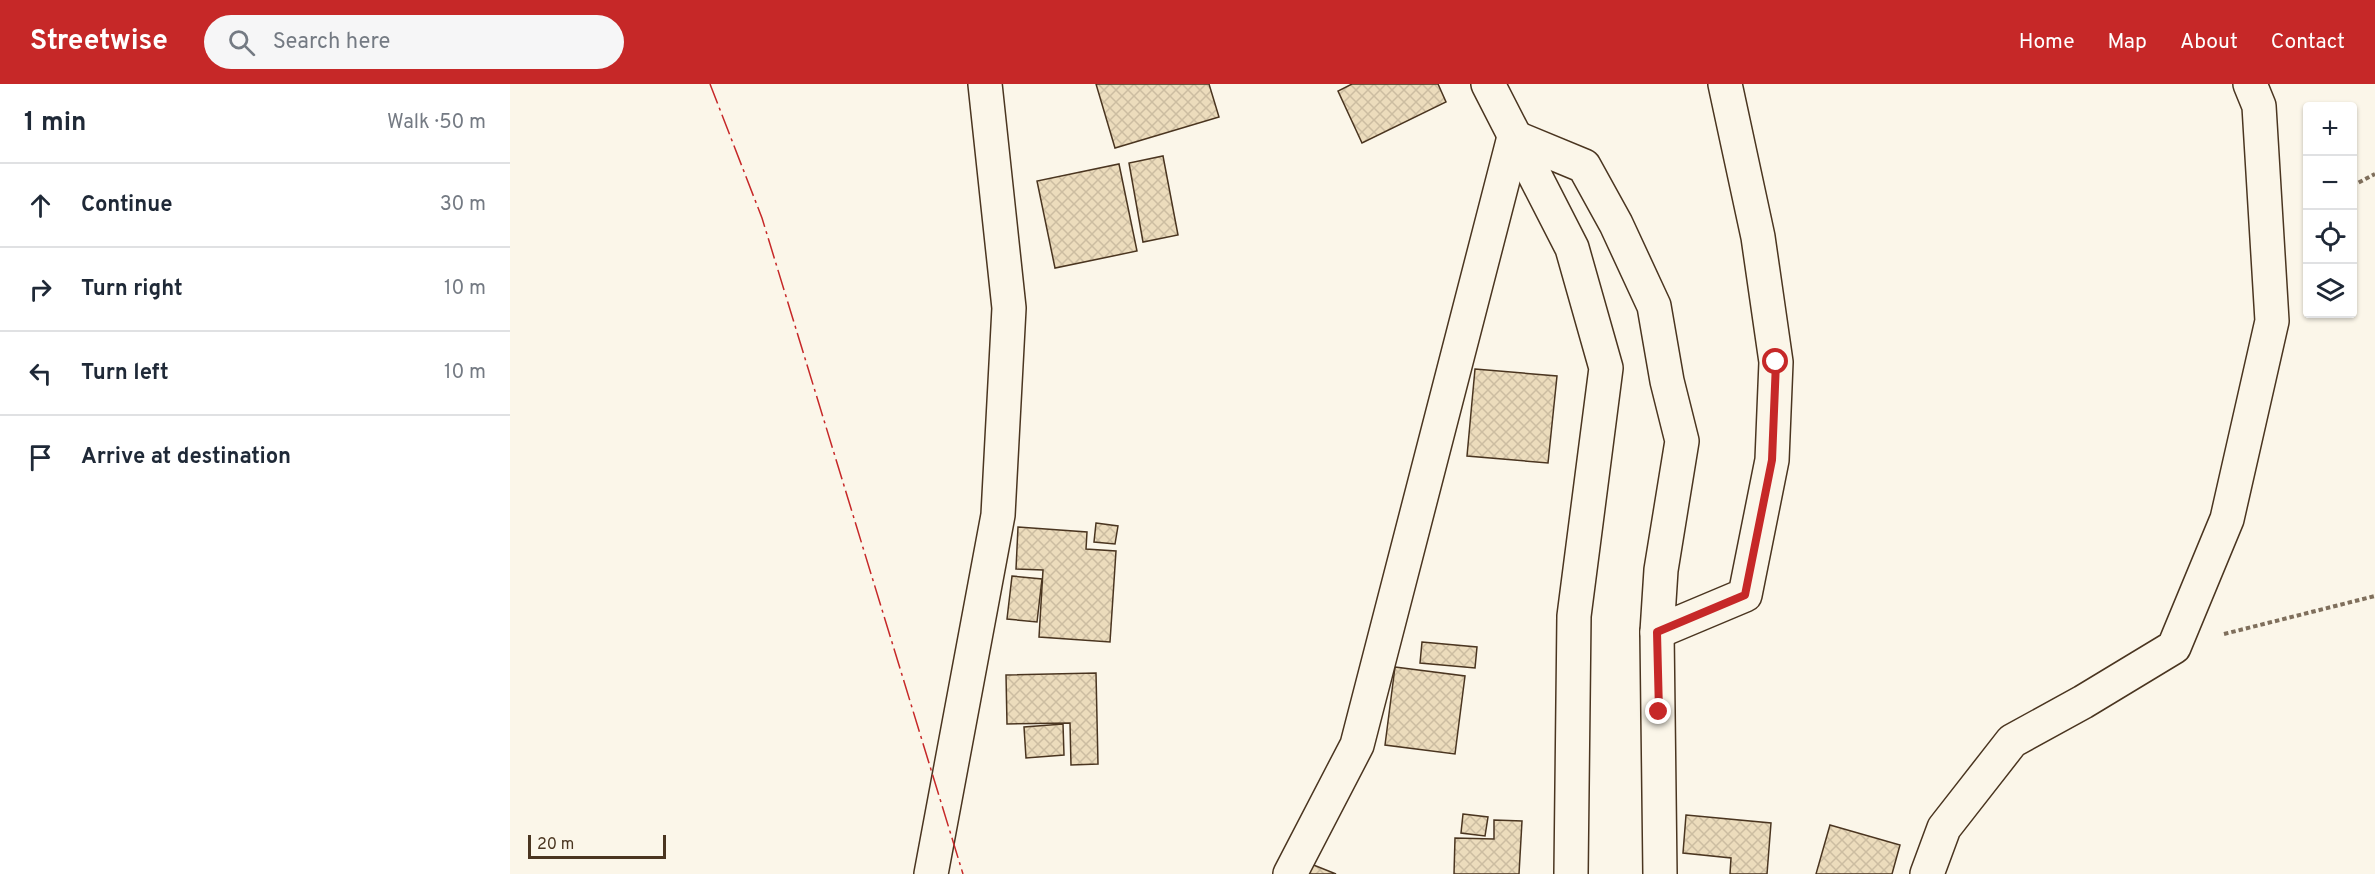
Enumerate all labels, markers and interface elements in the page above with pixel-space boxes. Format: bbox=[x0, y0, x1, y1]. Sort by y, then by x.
search box bbox=[204, 15, 624, 69]
text: Streetwise bbox=[30, 24, 168, 60]
icon: search bbox=[225, 26, 258, 59]
text: Search here bbox=[273, 29, 390, 56]
text: Home bbox=[2019, 29, 2075, 56]
text: Map bbox=[2108, 29, 2147, 56]
text: About bbox=[2180, 29, 2238, 56]
text: Contact bbox=[2271, 29, 2345, 56]
map controls bbox=[2303, 102, 2357, 318]
button: + bbox=[2303, 102, 2357, 156]
text: 1 min bbox=[24, 107, 86, 140]
text: Walk · 50 m bbox=[387, 110, 486, 136]
button: − bbox=[2303, 156, 2357, 210]
icon: ahead bbox=[24, 189, 57, 222]
text: Continue bbox=[81, 192, 172, 219]
text: 30 m bbox=[440, 192, 486, 218]
button: locate bbox=[2303, 210, 2357, 264]
button: layers bbox=[2303, 264, 2357, 318]
icon: right bbox=[24, 273, 57, 306]
text: Turn right bbox=[81, 276, 183, 303]
text: 10 m bbox=[444, 276, 486, 302]
route start bbox=[1762, 348, 1788, 374]
icon: left bbox=[24, 357, 57, 390]
text: Turn left bbox=[81, 360, 169, 387]
text: 10 m bbox=[444, 360, 486, 386]
icon: arrive bbox=[24, 441, 57, 474]
text: Arrive at destination bbox=[81, 444, 291, 471]
route end bbox=[1645, 698, 1671, 724]
scale bar bbox=[528, 832, 666, 860]
text: 20 m bbox=[537, 835, 574, 855]

